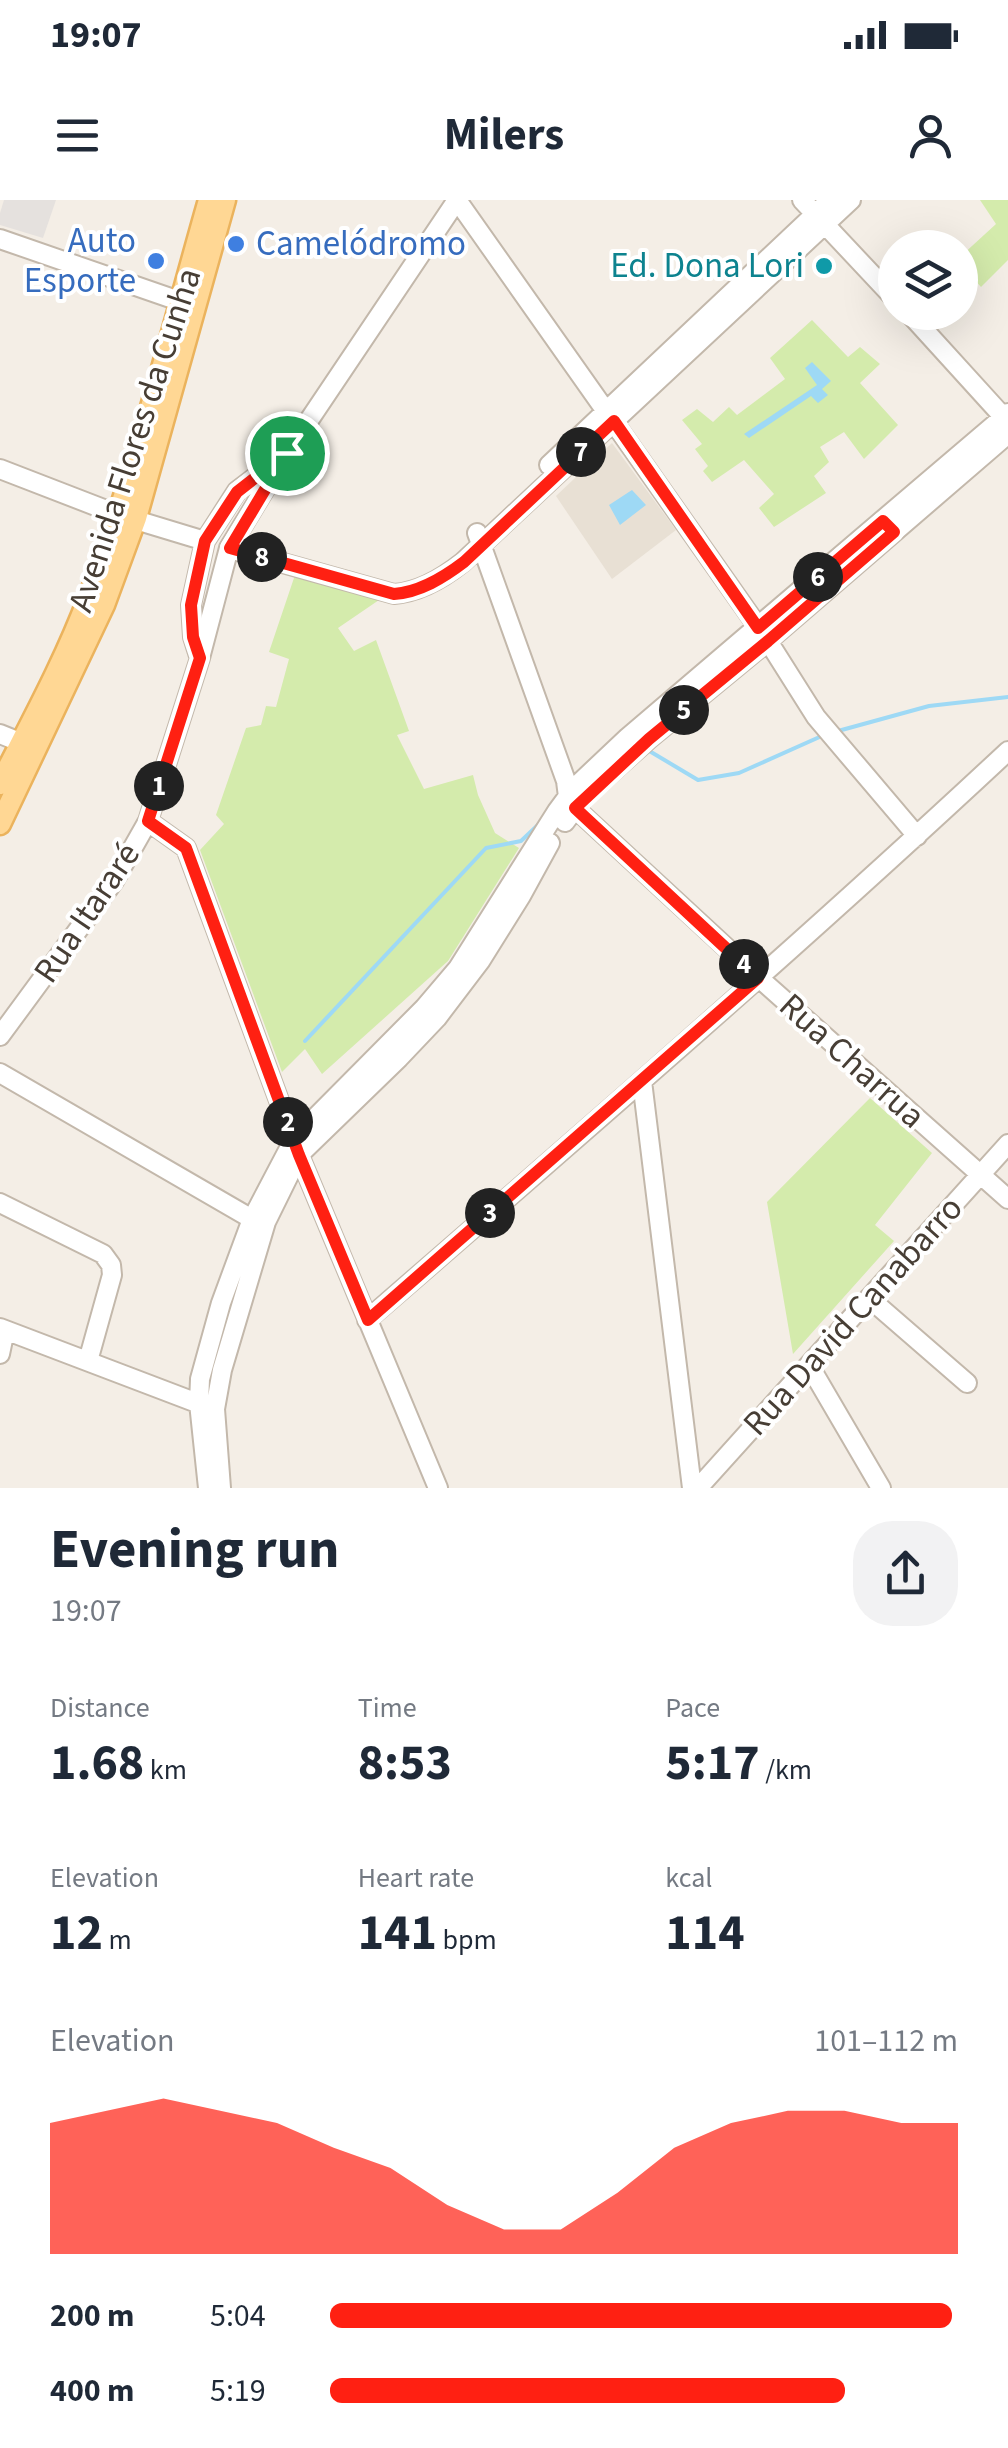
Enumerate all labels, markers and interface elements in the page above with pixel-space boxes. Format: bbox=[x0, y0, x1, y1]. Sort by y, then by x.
text: 19:07 bbox=[50, 8, 142, 62]
text: Milers bbox=[444, 103, 564, 167]
icon: menu bbox=[50, 108, 105, 163]
icon: person bbox=[903, 108, 958, 163]
place label: Auto Esporte bbox=[24, 216, 136, 306]
place label: Camelódromo bbox=[256, 219, 466, 269]
map controls bbox=[878, 230, 978, 330]
button: layers bbox=[878, 230, 978, 330]
marker: Camelódromo bbox=[225, 233, 247, 255]
place label: Ed. Dona Lori bbox=[610, 241, 804, 291]
marker: Auto Esporte bbox=[145, 250, 167, 272]
marker: Ed. Dona Lori bbox=[813, 255, 835, 277]
street label: Avenida Flores da Cunha bbox=[56, 262, 214, 618]
pin bbox=[245, 411, 330, 496]
icon: arrive bbox=[260, 426, 315, 481]
pin: 7 bbox=[556, 427, 606, 477]
text: 7 bbox=[574, 432, 588, 472]
pin: 8 bbox=[237, 532, 287, 582]
text: 8 bbox=[255, 537, 269, 577]
pin: 6 bbox=[793, 552, 843, 602]
text: 6 bbox=[811, 557, 825, 597]
pin: 5 bbox=[659, 685, 709, 735]
text: 5 bbox=[677, 690, 691, 730]
pin: 1 bbox=[134, 761, 184, 811]
text: 1 bbox=[152, 766, 166, 806]
street label: Rua Itararé bbox=[22, 833, 152, 993]
pin: 4 bbox=[719, 939, 769, 989]
text: 4 bbox=[737, 944, 751, 984]
street label: Rua Charrua bbox=[768, 982, 936, 1140]
pin: 2 bbox=[263, 1097, 313, 1147]
text: 2 bbox=[281, 1102, 295, 1142]
street label: Rua David Canabarro bbox=[731, 1185, 975, 1447]
pin: 3 bbox=[465, 1188, 515, 1238]
text: 3 bbox=[483, 1193, 497, 1233]
text: Evening run bbox=[50, 1511, 339, 1589]
button: share bbox=[853, 1521, 958, 1626]
text: 19:07 bbox=[50, 1588, 122, 1634]
text: Distance bbox=[50, 1688, 150, 1728]
text: Time bbox=[358, 1688, 417, 1728]
text: Pace bbox=[665, 1688, 720, 1728]
text: 1.68 bbox=[50, 1728, 144, 1799]
text: 8:53 bbox=[358, 1728, 452, 1799]
text: 5:17 bbox=[665, 1728, 760, 1799]
text: km bbox=[144, 1750, 187, 1790]
text: /km bbox=[760, 1750, 812, 1790]
text: Elevation bbox=[50, 1858, 159, 1898]
text: Heart rate bbox=[358, 1858, 474, 1898]
text: kcal bbox=[665, 1858, 712, 1898]
text: 12 bbox=[50, 1898, 103, 1969]
text: 141 bbox=[358, 1898, 437, 1969]
text: 114 bbox=[665, 1898, 745, 1969]
text: m bbox=[103, 1920, 132, 1960]
text: bpm bbox=[437, 1920, 497, 1960]
text: Elevation bbox=[50, 2018, 175, 2064]
text: 101–112 m bbox=[814, 2018, 958, 2064]
text: 200 m bbox=[50, 2293, 135, 2339]
text: 5:04 bbox=[210, 2293, 266, 2339]
text: 400 m bbox=[50, 2368, 135, 2414]
text: 5:19 bbox=[210, 2368, 266, 2414]

